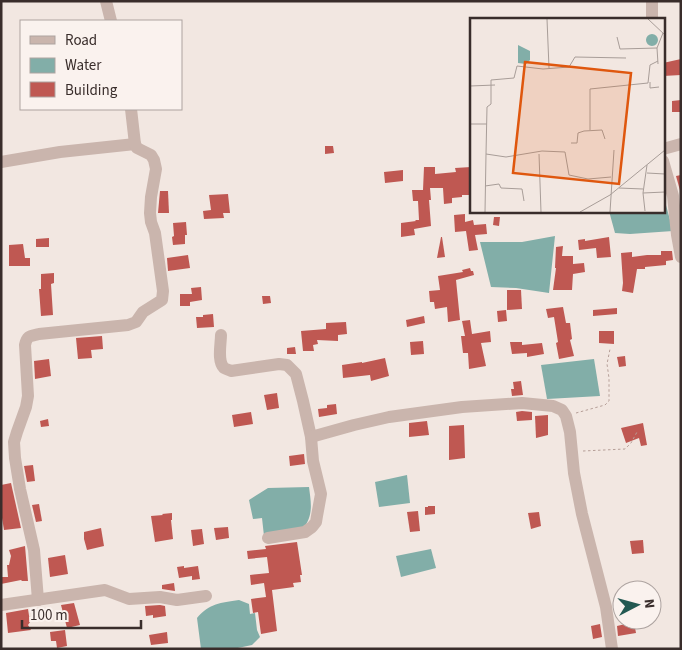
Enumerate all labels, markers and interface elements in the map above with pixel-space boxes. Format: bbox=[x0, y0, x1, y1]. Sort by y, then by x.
inset map bbox=[470, 18, 664, 212]
legend bbox=[20, 20, 182, 110]
text: Road bbox=[65, 30, 97, 51]
text: Water bbox=[65, 55, 102, 76]
text: Building bbox=[65, 80, 118, 101]
north arrow bbox=[612, 580, 662, 630]
scale bar bbox=[22, 598, 141, 630]
text: N bbox=[639, 598, 659, 609]
text: 100 m bbox=[30, 605, 68, 626]

